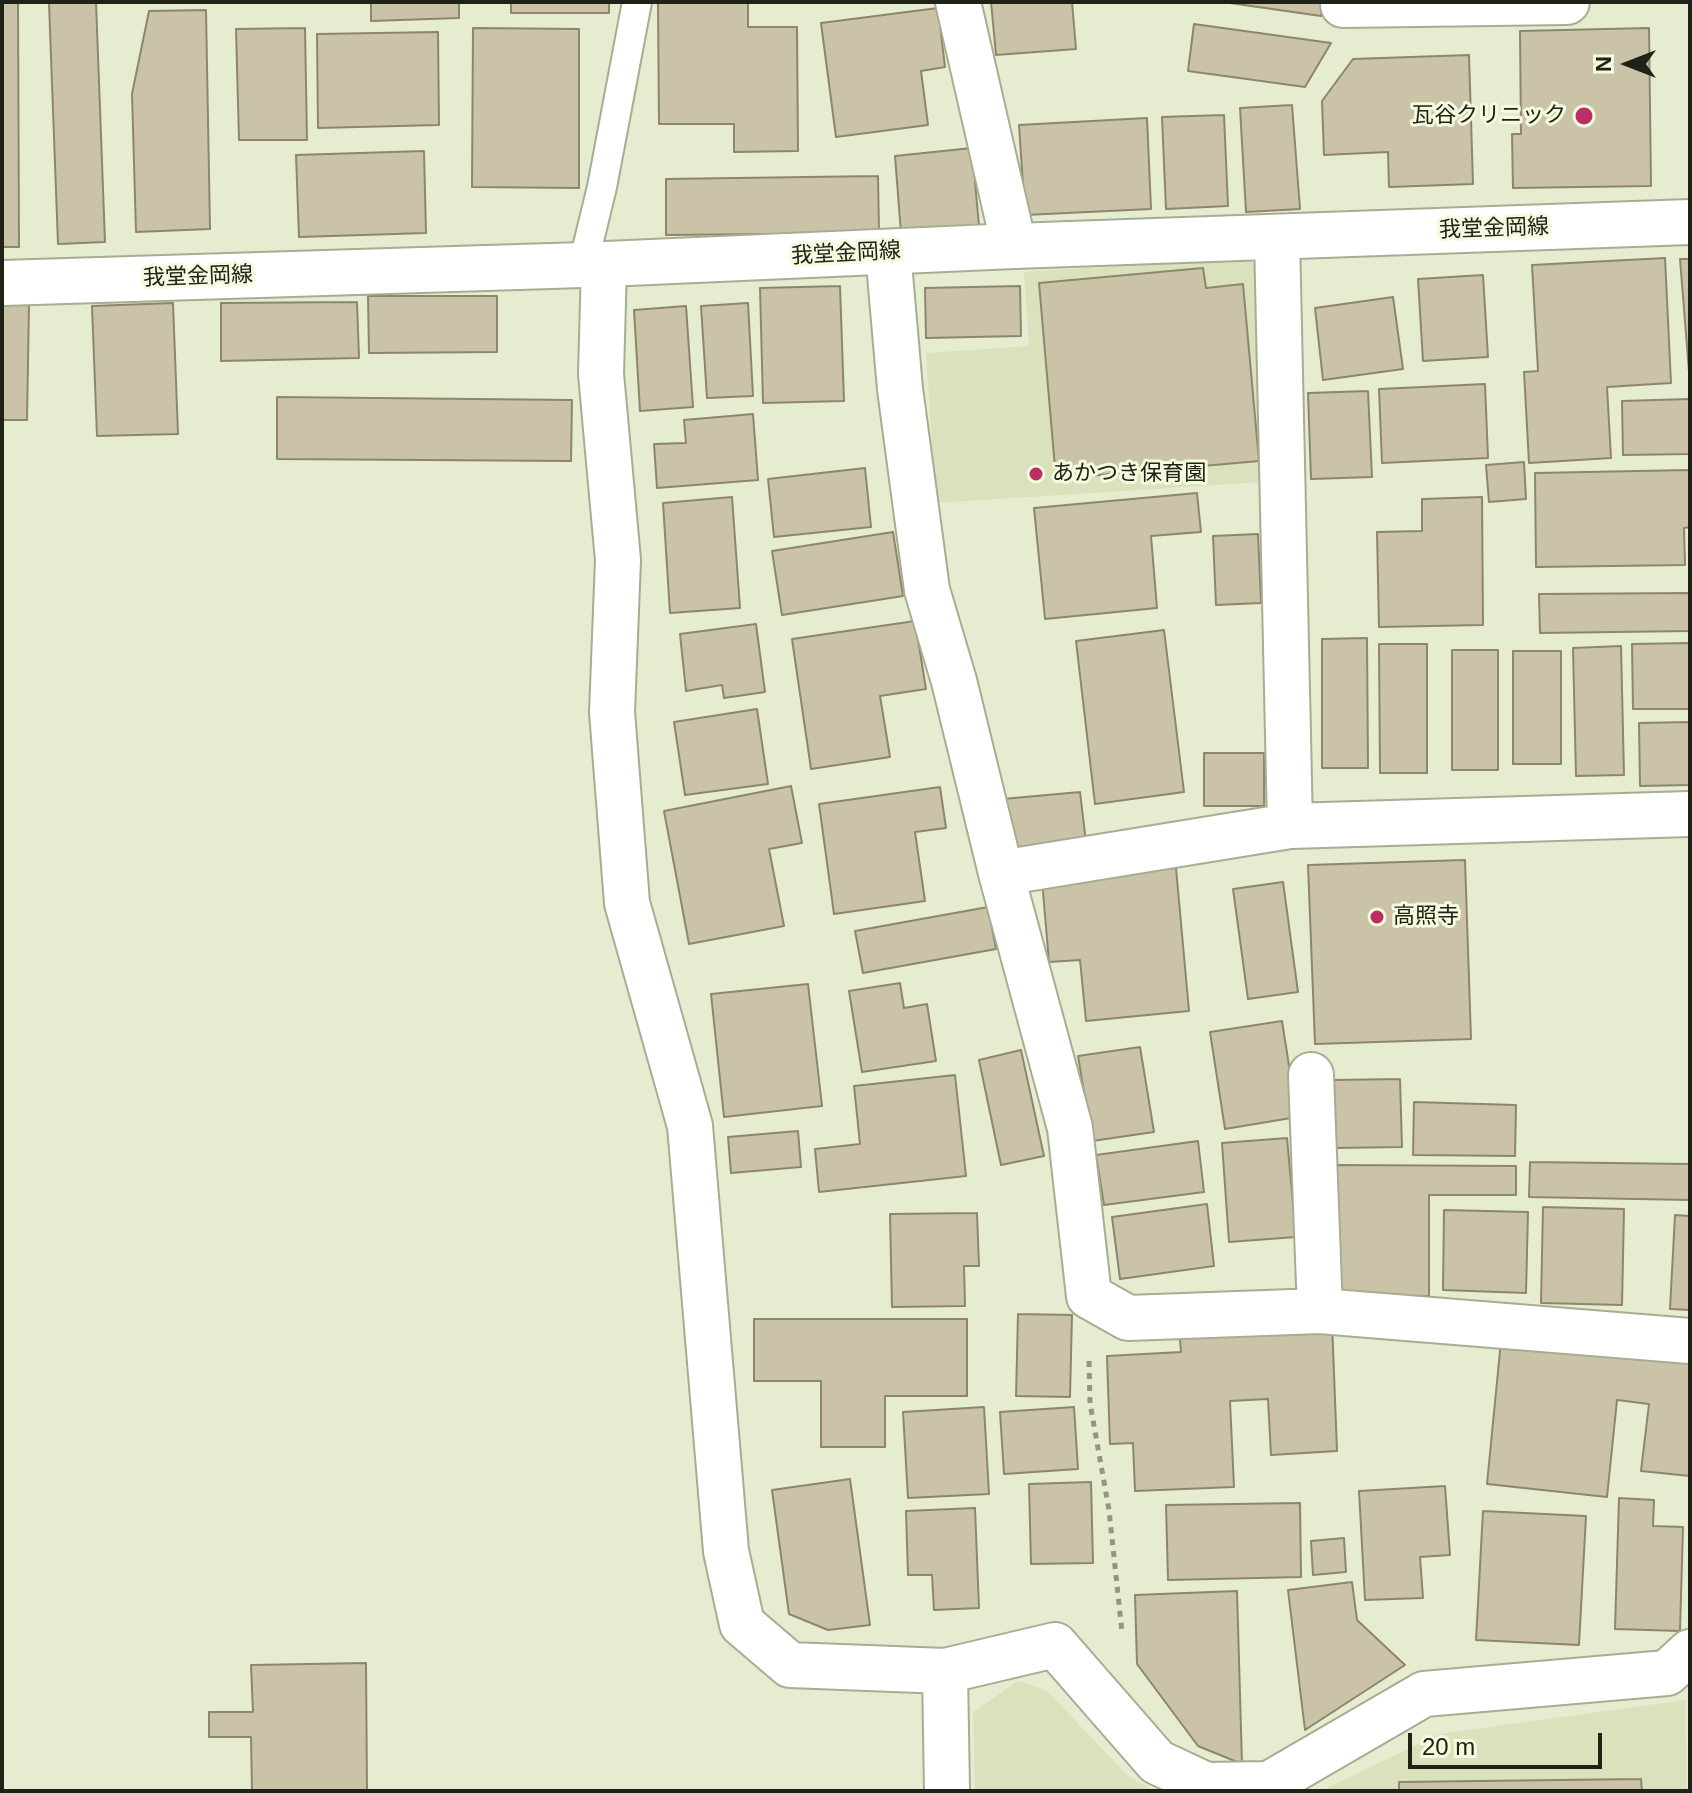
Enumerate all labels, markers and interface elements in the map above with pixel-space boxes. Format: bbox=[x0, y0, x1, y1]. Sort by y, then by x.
north arrow bbox=[1588, 24, 1668, 104]
text: N bbox=[1591, 56, 1616, 72]
place label: 瓦谷クリニック bbox=[1412, 103, 1566, 129]
marker: 瓦谷クリニック bbox=[1573, 105, 1595, 127]
street label: 我堂金岡線 bbox=[1439, 214, 1549, 244]
street label: 我堂金岡線 bbox=[790, 238, 902, 270]
street label: 我堂金岡線 bbox=[143, 262, 253, 292]
place label: あかつき保育園 bbox=[1052, 461, 1206, 487]
marker: あかつき保育園 bbox=[1027, 465, 1045, 483]
place label: 高照寺 bbox=[1393, 904, 1459, 930]
marker: 高照寺 bbox=[1368, 908, 1386, 926]
scale bar bbox=[1412, 1717, 1606, 1767]
text: 20 m bbox=[1422, 1733, 1475, 1760]

